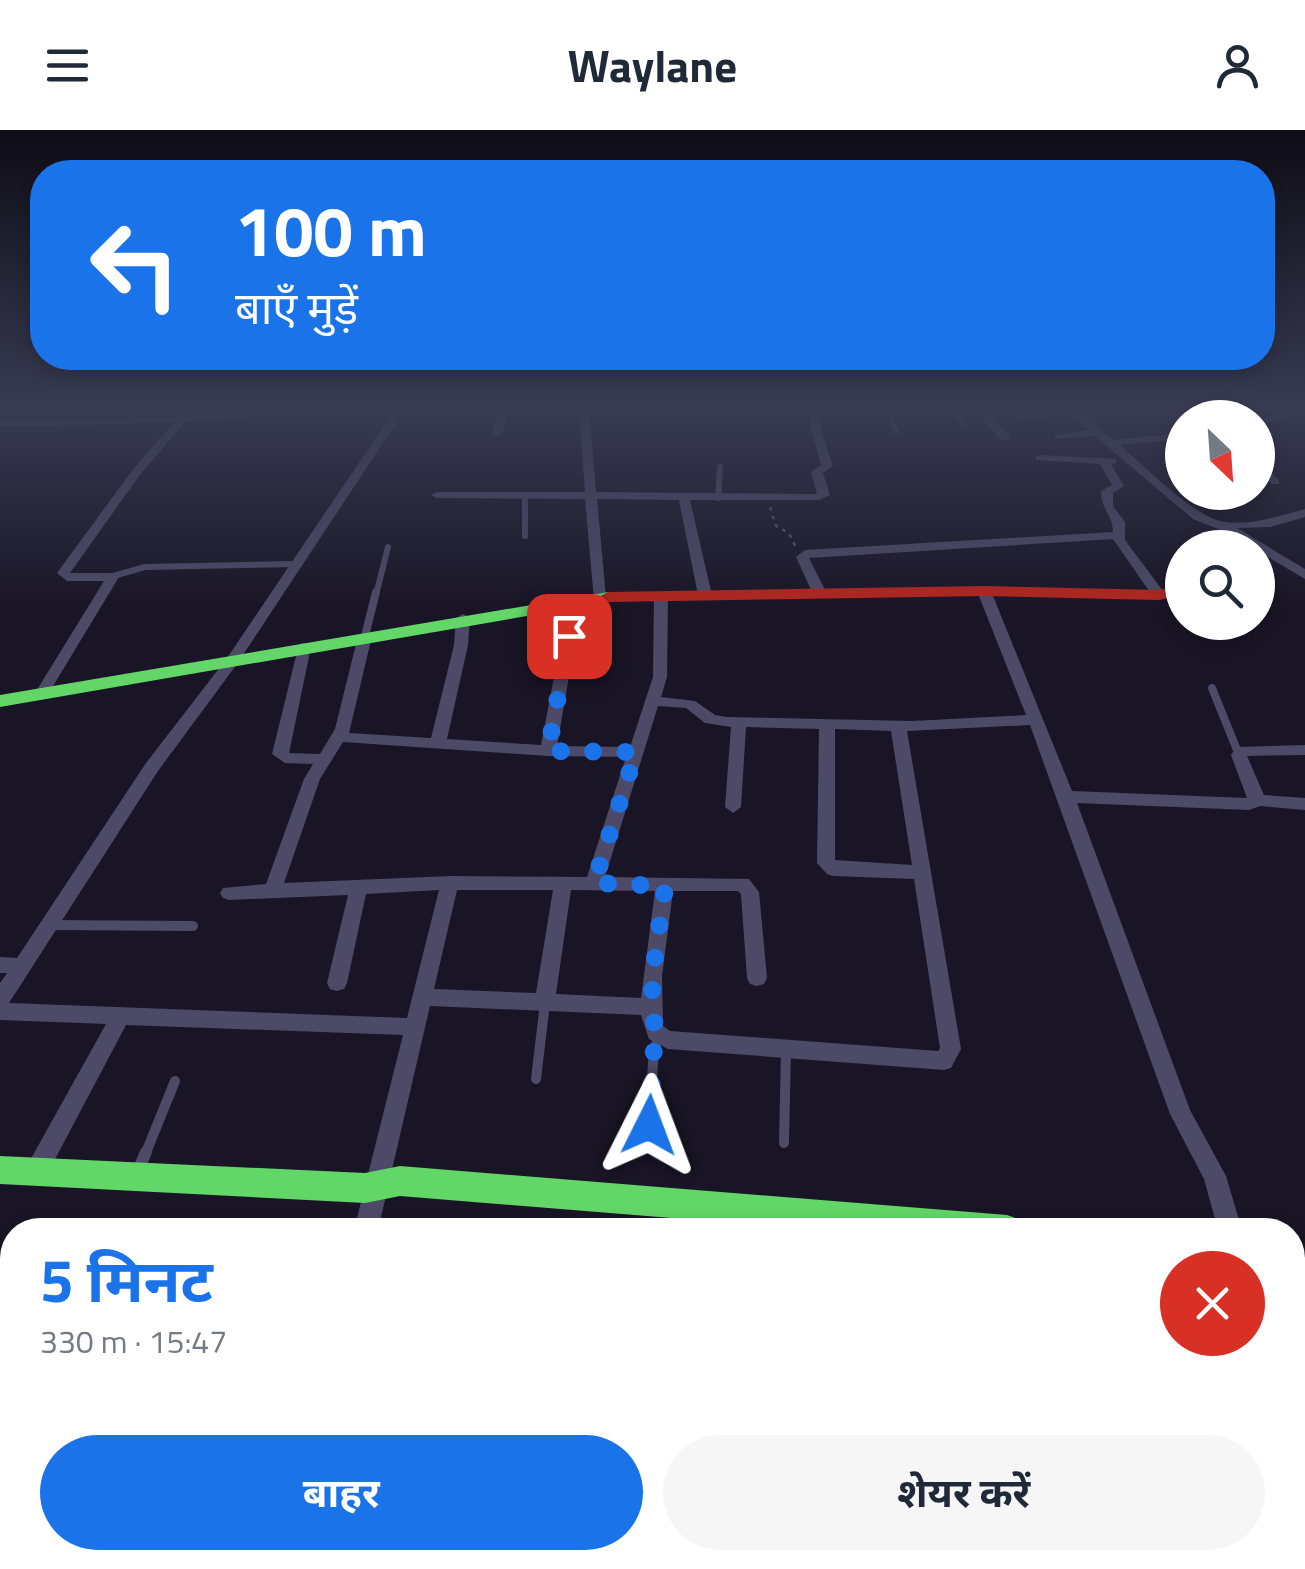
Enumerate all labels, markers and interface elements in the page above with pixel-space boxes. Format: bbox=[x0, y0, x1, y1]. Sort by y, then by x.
text: Waylane bbox=[568, 31, 737, 99]
icon: menu bbox=[40, 38, 95, 93]
icon: person bbox=[1210, 38, 1265, 93]
text: 100 m bbox=[235, 177, 427, 283]
icon: left bbox=[70, 200, 200, 330]
text: बाएँ मुड़ें bbox=[235, 273, 358, 341]
north arrow bbox=[1165, 400, 1275, 510]
map controls bbox=[1165, 400, 1275, 640]
button: search bbox=[1165, 530, 1275, 640]
pin bbox=[527, 594, 612, 679]
icon: arrive bbox=[542, 609, 597, 664]
position arrow bbox=[597, 1073, 701, 1177]
text: 5 मिनट bbox=[40, 1234, 213, 1325]
button: close bbox=[1160, 1251, 1265, 1356]
text: 330 m · 15:47 bbox=[40, 1317, 227, 1365]
button: बाहर bbox=[40, 1435, 643, 1550]
button: शेयर करें bbox=[663, 1435, 1265, 1550]

